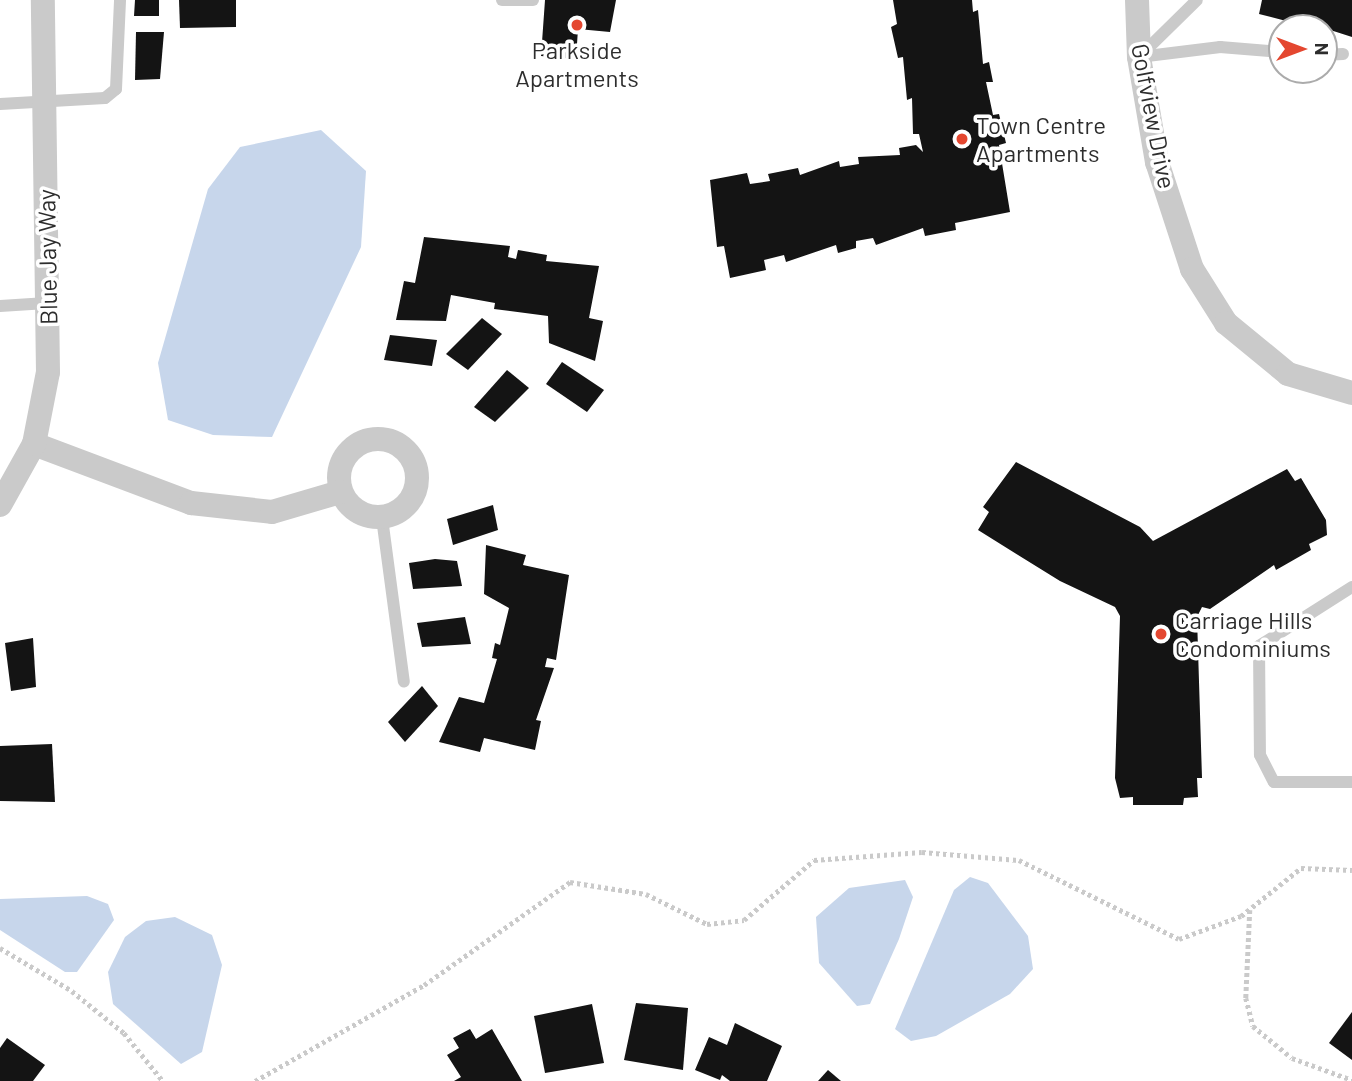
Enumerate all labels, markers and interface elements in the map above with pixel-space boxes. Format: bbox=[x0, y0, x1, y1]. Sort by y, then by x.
north arrow bbox=[1268, 14, 1338, 84]
marker: Parkside Apartments bbox=[569, 17, 585, 33]
place label: Parkside Apartments bbox=[515, 36, 639, 92]
street label: Golfview Drive bbox=[1126, 41, 1182, 191]
text: N bbox=[1311, 43, 1334, 55]
place label: Town Centre Apartments bbox=[976, 111, 1106, 167]
marker: Town Centre Apartments bbox=[954, 131, 970, 147]
street label: Blue Jay Way bbox=[31, 189, 63, 325]
place label: Carriage Hills Condominiums bbox=[1175, 606, 1331, 662]
marker: Carriage Hills Condominiums bbox=[1153, 626, 1169, 642]

